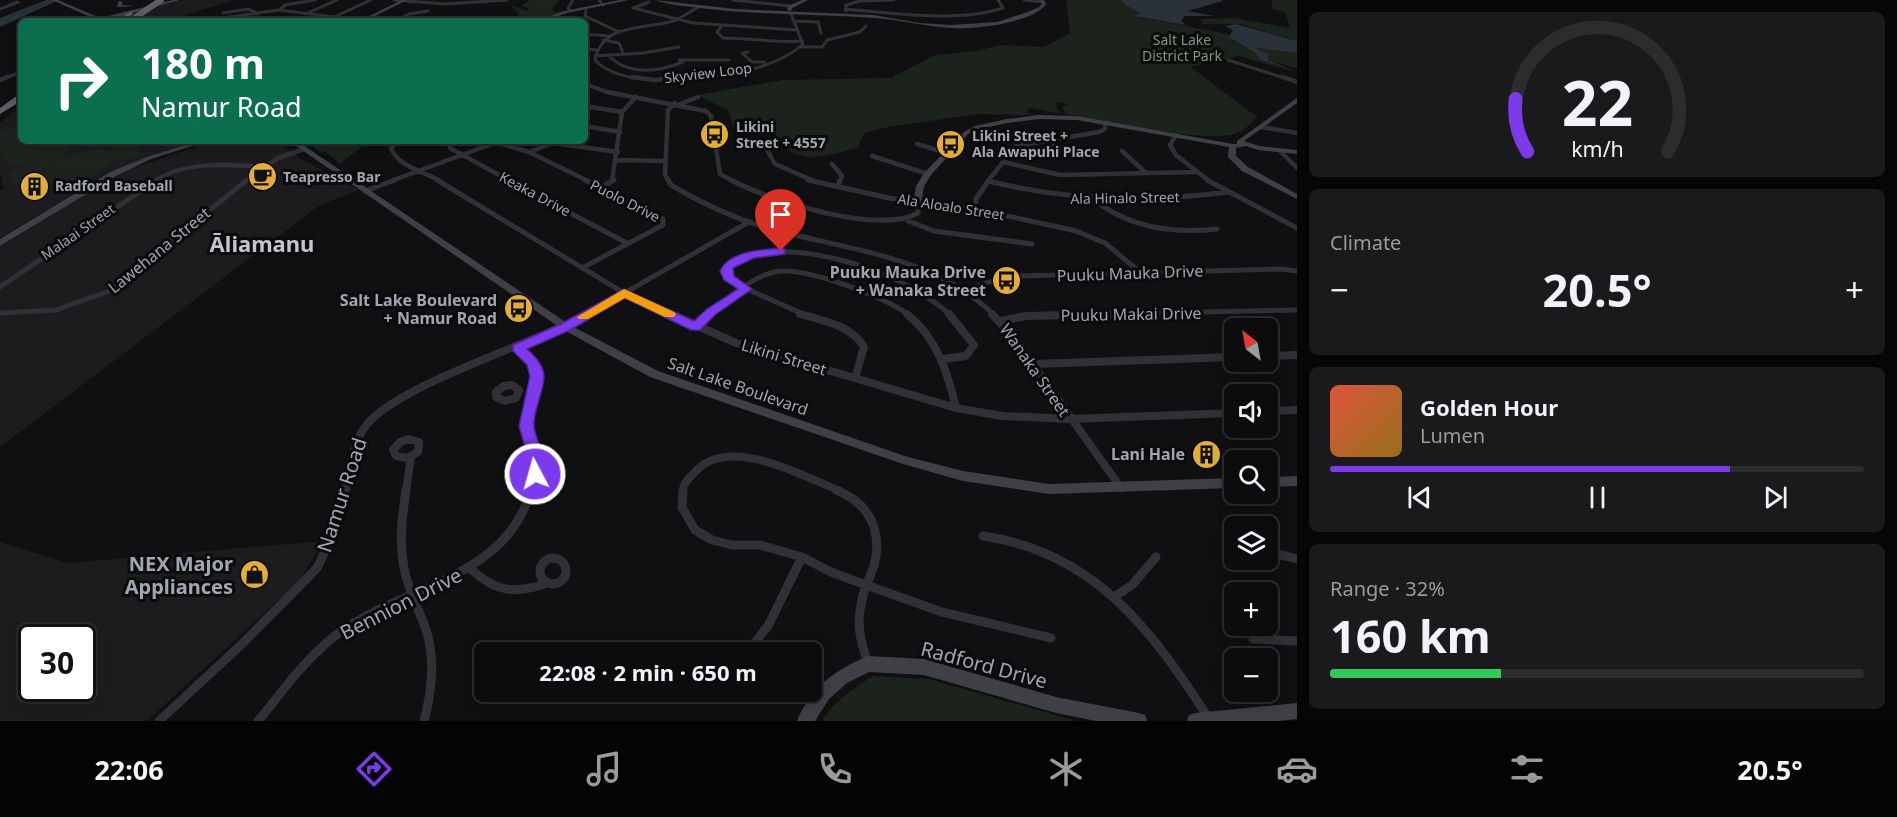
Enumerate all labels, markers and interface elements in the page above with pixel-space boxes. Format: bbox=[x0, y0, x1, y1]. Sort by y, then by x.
park label: Salt Lake District Park bbox=[1142, 30, 1223, 65]
text: 180 m bbox=[141, 34, 265, 91]
icon: right bbox=[42, 42, 120, 120]
street label: Skyview Loop bbox=[663, 58, 753, 87]
text: 22 bbox=[1561, 59, 1633, 144]
text: Namur Road bbox=[141, 88, 302, 125]
place label: Likini Street + 4557 bbox=[736, 117, 826, 152]
bus stop icon: Likini Street + 4557 bbox=[699, 119, 731, 151]
place label: Likini Street + Ala Awapuhi Place bbox=[972, 126, 1100, 161]
bus stop icon: Likini Street + Ala Awapuhi Place bbox=[935, 128, 967, 160]
text: km/h bbox=[1571, 134, 1623, 163]
cafe icon: Teapresso Bar bbox=[246, 161, 278, 193]
place label: Teapresso Bar bbox=[283, 167, 381, 186]
street label: Keaka Drive bbox=[496, 167, 574, 220]
building icon: Radford Baseball bbox=[18, 170, 50, 202]
street label: Puolo Drive bbox=[587, 175, 663, 226]
place label: Radford Baseball bbox=[55, 176, 173, 195]
street label: Ala Hinalo Street bbox=[1070, 187, 1180, 208]
pin bbox=[755, 189, 806, 251]
street label: Ala Aloalo Street bbox=[896, 189, 1006, 224]
icon: arrive bbox=[764, 198, 797, 231]
street label: Malaai Street bbox=[37, 199, 118, 264]
street label: Lawehana Street bbox=[103, 202, 215, 298]
district label: Āliamanu bbox=[210, 228, 314, 258]
text: Climate bbox=[1330, 229, 1401, 256]
street label: Puuku Mauka Drive bbox=[1056, 259, 1204, 287]
text: 20.5° bbox=[1543, 259, 1651, 320]
place label: Puuku Mauka Drive + Wanaka Street bbox=[830, 261, 986, 301]
bus stop icon: Puuku Mauka Drive + Wanaka Street bbox=[991, 265, 1023, 297]
text: − bbox=[1330, 267, 1349, 312]
text: + bbox=[1845, 267, 1864, 312]
place label: Salt Lake Boulevard + Namur Road bbox=[340, 289, 497, 329]
bus stop icon: Salt Lake Boulevard + Namur Road bbox=[502, 293, 534, 325]
street label: Puuku Makai Drive bbox=[1060, 302, 1202, 326]
north arrow bbox=[1224, 318, 1278, 372]
map controls bbox=[1224, 318, 1278, 702]
street label: Wanaka Street bbox=[995, 319, 1075, 421]
street label: Likini Street bbox=[739, 334, 830, 380]
street label: Salt Lake Boulevard bbox=[665, 352, 811, 420]
button: sound bbox=[1224, 384, 1278, 438]
text: Golden Hour bbox=[1420, 392, 1558, 422]
text: Lumen bbox=[1420, 422, 1485, 449]
street label: Namur Road bbox=[310, 434, 373, 556]
building icon: Lani Hale bbox=[1190, 438, 1222, 470]
position arrow bbox=[503, 442, 567, 506]
place label: Lani Hale bbox=[1111, 443, 1185, 465]
button: search bbox=[1224, 450, 1278, 504]
icon: previous bbox=[1403, 481, 1436, 514]
icon: pause bbox=[1581, 481, 1614, 514]
icon: next bbox=[1759, 481, 1792, 514]
button: layers bbox=[1224, 516, 1278, 570]
place label: NEX Major Appliances bbox=[125, 550, 233, 600]
shop icon: NEX Major Appliances bbox=[238, 559, 270, 591]
street label: Bennion Drive bbox=[335, 561, 466, 646]
text: Range · 32% bbox=[1330, 575, 1445, 602]
button: + bbox=[1224, 582, 1278, 636]
text: 160 km bbox=[1330, 605, 1491, 666]
speed limit sign: 30 bbox=[18, 624, 96, 702]
street label: Radford Drive bbox=[918, 635, 1050, 694]
button: − bbox=[1224, 648, 1278, 702]
text: 22:08 · 2 min · 650 m bbox=[539, 657, 757, 687]
icon: directions bbox=[353, 748, 395, 790]
icon: music bbox=[583, 748, 625, 790]
icon: phone bbox=[814, 748, 856, 790]
icon: climate bbox=[1045, 748, 1087, 790]
icon: car bbox=[1276, 748, 1318, 790]
icon: filters bbox=[1506, 748, 1548, 790]
text: 22:06 bbox=[94, 751, 164, 788]
text: 20.5° bbox=[1737, 751, 1803, 788]

